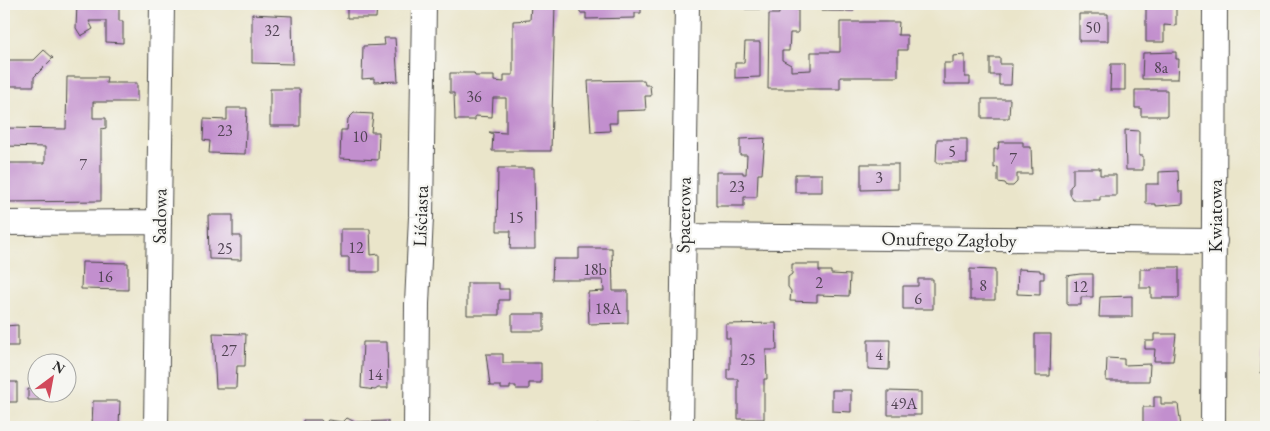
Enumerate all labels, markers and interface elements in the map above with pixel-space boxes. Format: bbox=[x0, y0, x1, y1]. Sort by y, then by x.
house number: 50 bbox=[1085, 17, 1101, 38]
house number: 32 bbox=[264, 20, 280, 41]
house number: 8a bbox=[1154, 57, 1169, 78]
house number: 36 bbox=[466, 86, 482, 107]
house number: 23 bbox=[217, 120, 233, 141]
house number: 10 bbox=[352, 126, 368, 147]
house number: 5 bbox=[948, 141, 956, 162]
house number: 7 bbox=[1009, 148, 1017, 169]
house number: 7 bbox=[79, 154, 87, 175]
house number: 3 bbox=[875, 167, 883, 188]
street label: Spacerowa bbox=[670, 176, 697, 253]
house number: 23 bbox=[729, 176, 745, 197]
street label: Kwiatowa bbox=[1203, 179, 1228, 253]
street label: Liściasta bbox=[407, 184, 434, 247]
street label: Sadowa bbox=[147, 188, 172, 244]
house number: 15 bbox=[508, 207, 524, 228]
street label: Onufrego Zagłoby bbox=[881, 226, 1018, 253]
house number: 12 bbox=[348, 237, 364, 258]
house number: 25 bbox=[217, 238, 233, 259]
house number: 18b bbox=[583, 259, 607, 280]
house number: 16 bbox=[97, 266, 113, 287]
house number: 2 bbox=[815, 272, 823, 293]
house number: 8 bbox=[979, 275, 987, 296]
house number: 12 bbox=[1072, 276, 1088, 297]
house number: 6 bbox=[914, 288, 922, 309]
house number: 18A bbox=[595, 298, 622, 319]
house number: 27 bbox=[221, 340, 237, 361]
house number: 4 bbox=[875, 344, 883, 365]
house number: 25 bbox=[740, 349, 756, 370]
north arrow bbox=[28, 354, 78, 404]
text: N bbox=[49, 356, 69, 378]
house number: 14 bbox=[367, 364, 383, 385]
house number: 49A bbox=[891, 393, 918, 414]

